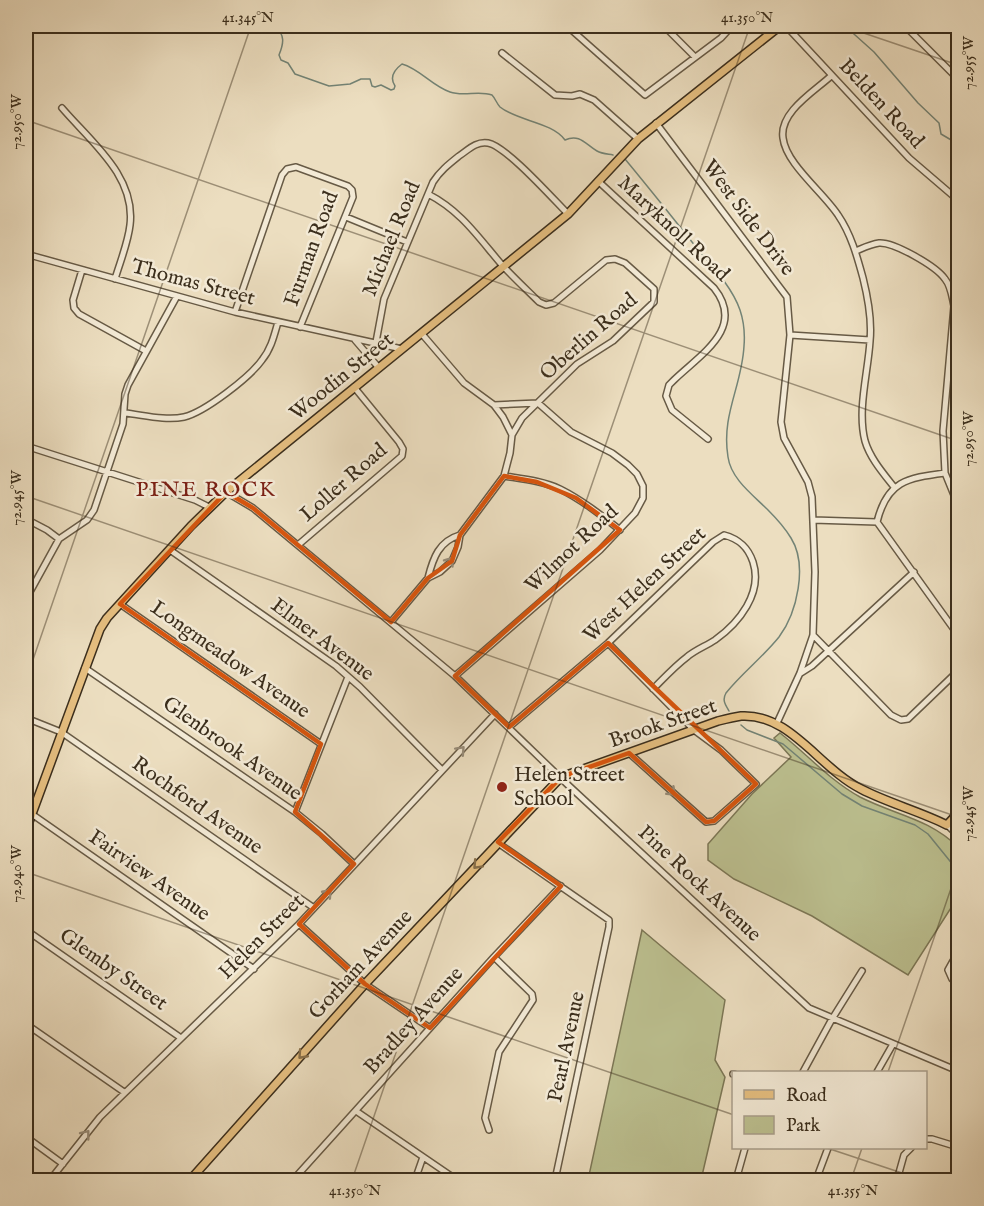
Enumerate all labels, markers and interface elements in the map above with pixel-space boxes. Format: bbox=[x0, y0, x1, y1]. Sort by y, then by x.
text: 41.345°N bbox=[222, 8, 274, 27]
text: 41.350°N bbox=[721, 8, 773, 27]
text: 72.955°W bbox=[959, 35, 978, 90]
street label: Belden Road bbox=[832, 53, 930, 155]
text: 72.950°W bbox=[7, 93, 26, 150]
street label: West Side Drive bbox=[696, 155, 801, 282]
street label: Maryknoll Road bbox=[611, 170, 735, 288]
street label: Michael Road bbox=[357, 177, 428, 301]
street label: Furman Road bbox=[279, 187, 346, 310]
street label: Thomas Street bbox=[128, 253, 258, 313]
street label: Oberlin Road bbox=[535, 287, 644, 387]
street label: Woodin Street bbox=[284, 327, 400, 427]
text: 72.950°W bbox=[959, 410, 978, 467]
street label: Loller Road bbox=[295, 437, 394, 528]
text: 72.945°W bbox=[7, 470, 26, 526]
district label: PINE ROCK bbox=[136, 476, 276, 504]
street label: Wilmot Road bbox=[520, 498, 625, 599]
street label: West Helen Street bbox=[578, 521, 712, 649]
one-way arrow bbox=[443, 556, 454, 567]
street label: Elmer Avenue bbox=[265, 592, 379, 688]
street label: Longmeadow Avenue bbox=[145, 595, 315, 725]
street label: Glenbrook Avenue bbox=[157, 691, 307, 807]
street label: Brook Street bbox=[606, 693, 720, 755]
one-way arrow bbox=[454, 747, 465, 757]
street label: Rochford Avenue bbox=[126, 751, 268, 861]
place label: Helen Street School bbox=[514, 762, 625, 813]
marker: Helen Street School bbox=[495, 780, 509, 794]
one-way arrow bbox=[665, 785, 675, 796]
text: 72.945°W bbox=[959, 786, 978, 842]
street label: Pine Rock Avenue bbox=[632, 820, 767, 948]
street label: Fairview Avenue bbox=[83, 824, 215, 928]
text: 72.940°W bbox=[7, 845, 26, 903]
one-way arrow bbox=[473, 858, 484, 868]
street label: Helen Street bbox=[213, 888, 311, 986]
one-way arrow bbox=[321, 889, 332, 900]
street label: Gorham Avenue bbox=[303, 904, 419, 1026]
street label: Glemby Street bbox=[54, 923, 172, 1017]
street label: Bradley Avenue bbox=[358, 961, 470, 1081]
street label: Pearl Avenue bbox=[542, 989, 592, 1105]
one-way arrow bbox=[298, 1048, 309, 1058]
legend bbox=[732, 1071, 927, 1149]
text: Road bbox=[786, 1085, 827, 1108]
text: Park bbox=[786, 1115, 821, 1138]
one-way arrow bbox=[79, 1130, 90, 1141]
text: 41.350°N bbox=[329, 1181, 381, 1200]
text: 41.355°N bbox=[828, 1181, 878, 1200]

